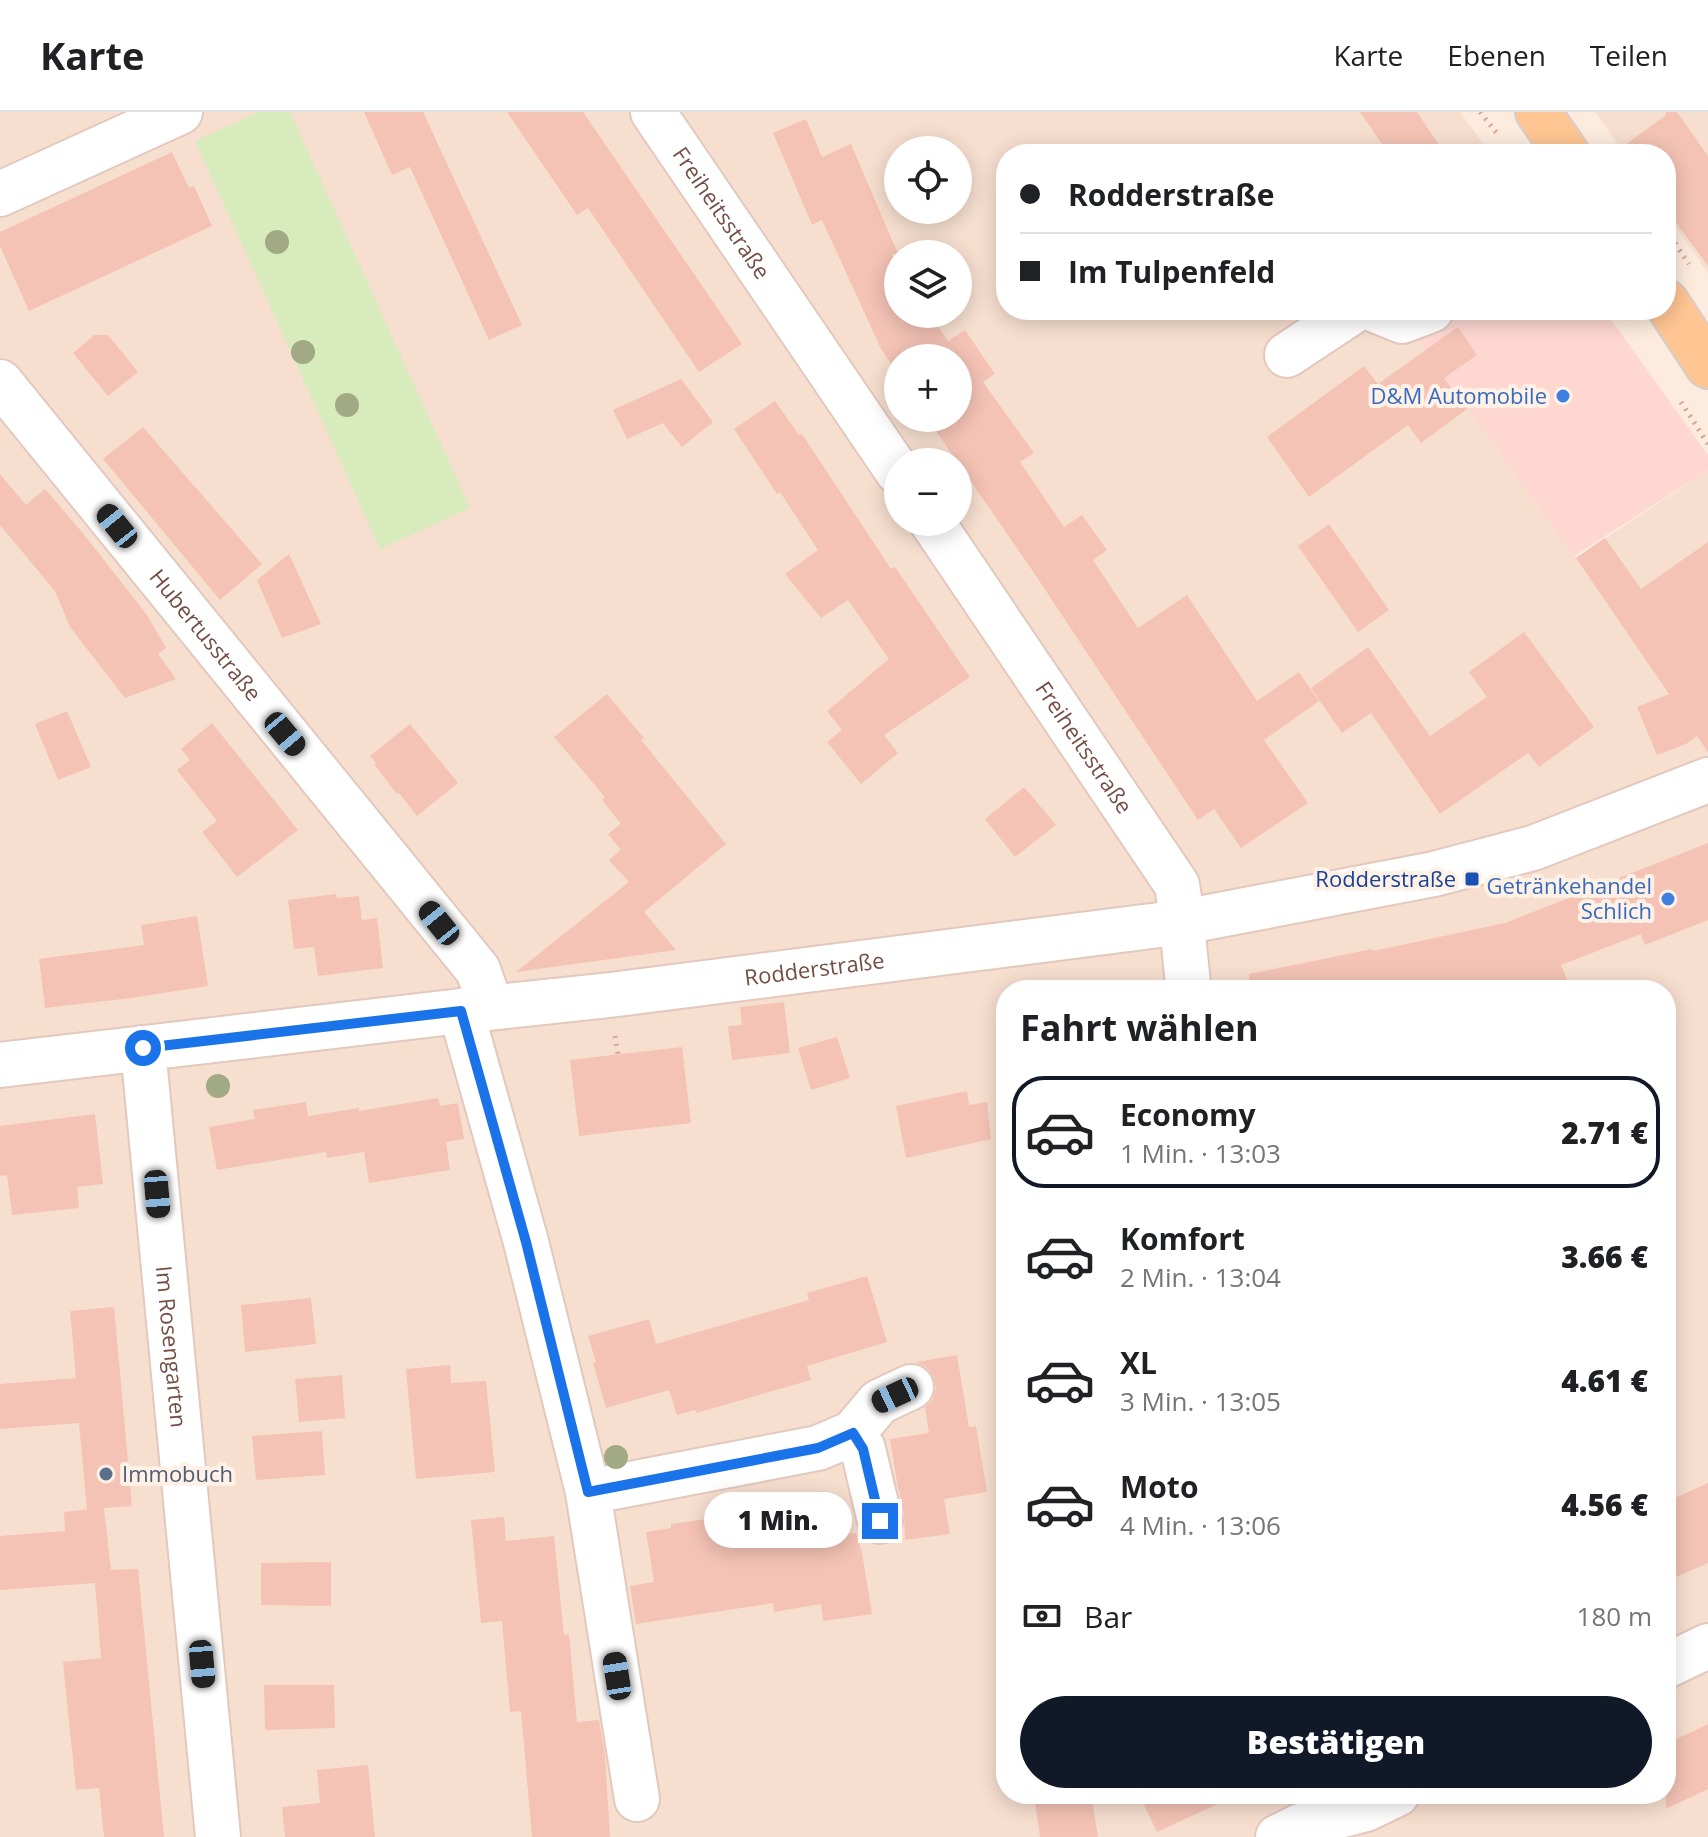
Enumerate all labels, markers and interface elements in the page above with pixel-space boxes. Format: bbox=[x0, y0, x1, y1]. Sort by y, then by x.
text: Karte bbox=[40, 29, 144, 81]
text: Karte bbox=[1333, 36, 1403, 74]
text: Ebenen bbox=[1447, 36, 1546, 74]
text: Teilen bbox=[1590, 36, 1668, 74]
map controls bbox=[884, 136, 972, 536]
button: locate bbox=[884, 136, 972, 224]
street label: Freiheitsstraße bbox=[667, 140, 778, 284]
text: Rodderstraße bbox=[1068, 174, 1274, 215]
button: layers bbox=[884, 240, 972, 328]
text: Im Tulpenfeld bbox=[1068, 251, 1275, 292]
button: + bbox=[884, 344, 972, 432]
place label: D&M Automobile bbox=[1371, 380, 1547, 410]
marker: D&M Automobile bbox=[1554, 387, 1572, 405]
button: − bbox=[884, 448, 972, 536]
car bbox=[93, 500, 141, 552]
street label: Hubertusstraße bbox=[144, 562, 269, 707]
street label: Freiheitsstraße bbox=[1030, 675, 1140, 819]
car bbox=[260, 708, 310, 760]
place label: Rodderstraße bbox=[1315, 863, 1456, 893]
marker: Rodderstraße bbox=[1463, 870, 1481, 888]
place label: Getränkehandel Schlich bbox=[1487, 870, 1652, 925]
marker: Getränkehandel Schlich bbox=[1659, 890, 1677, 908]
car bbox=[415, 897, 463, 949]
street label: Rodderstraße bbox=[743, 944, 886, 992]
text: Fahrt wählen bbox=[1020, 1003, 1259, 1052]
route start bbox=[125, 1030, 161, 1066]
text: Economy bbox=[1120, 1094, 1256, 1135]
icon: car bbox=[1024, 1096, 1096, 1168]
text: 2.71 € bbox=[1561, 1112, 1648, 1153]
text: 1 Min. · 13:03 bbox=[1120, 1135, 1281, 1171]
car bbox=[143, 1169, 171, 1219]
text: Komfort bbox=[1120, 1218, 1245, 1259]
icon: car bbox=[1024, 1220, 1096, 1292]
text: 3.66 € bbox=[1561, 1236, 1648, 1277]
text: 2 Min. · 13:04 bbox=[1120, 1259, 1281, 1295]
street label: Im Rosengarten bbox=[150, 1264, 195, 1429]
text: XL bbox=[1120, 1342, 1157, 1383]
icon: car bbox=[1024, 1344, 1096, 1416]
text: 4.61 € bbox=[1561, 1360, 1648, 1401]
car bbox=[868, 1374, 922, 1416]
text: 3 Min. · 13:05 bbox=[1120, 1383, 1281, 1419]
place label: Immobuch bbox=[122, 1458, 233, 1488]
marker: Immobuch bbox=[97, 1465, 115, 1483]
text: Moto bbox=[1120, 1466, 1198, 1507]
icon: car bbox=[1024, 1468, 1096, 1540]
text: 4.56 € bbox=[1561, 1484, 1648, 1525]
callout: 1 Min. bbox=[704, 1493, 852, 1549]
text: 1 Min. bbox=[738, 1502, 818, 1538]
route end bbox=[862, 1503, 898, 1539]
text: 4 Min. · 13:06 bbox=[1120, 1507, 1281, 1543]
icon: cash bbox=[1020, 1594, 1064, 1638]
text: Bar bbox=[1084, 1596, 1132, 1637]
text: 180 m bbox=[1577, 1598, 1652, 1634]
car bbox=[188, 1639, 216, 1689]
car bbox=[601, 1650, 633, 1702]
button: Bestätigen bbox=[1020, 1696, 1652, 1788]

